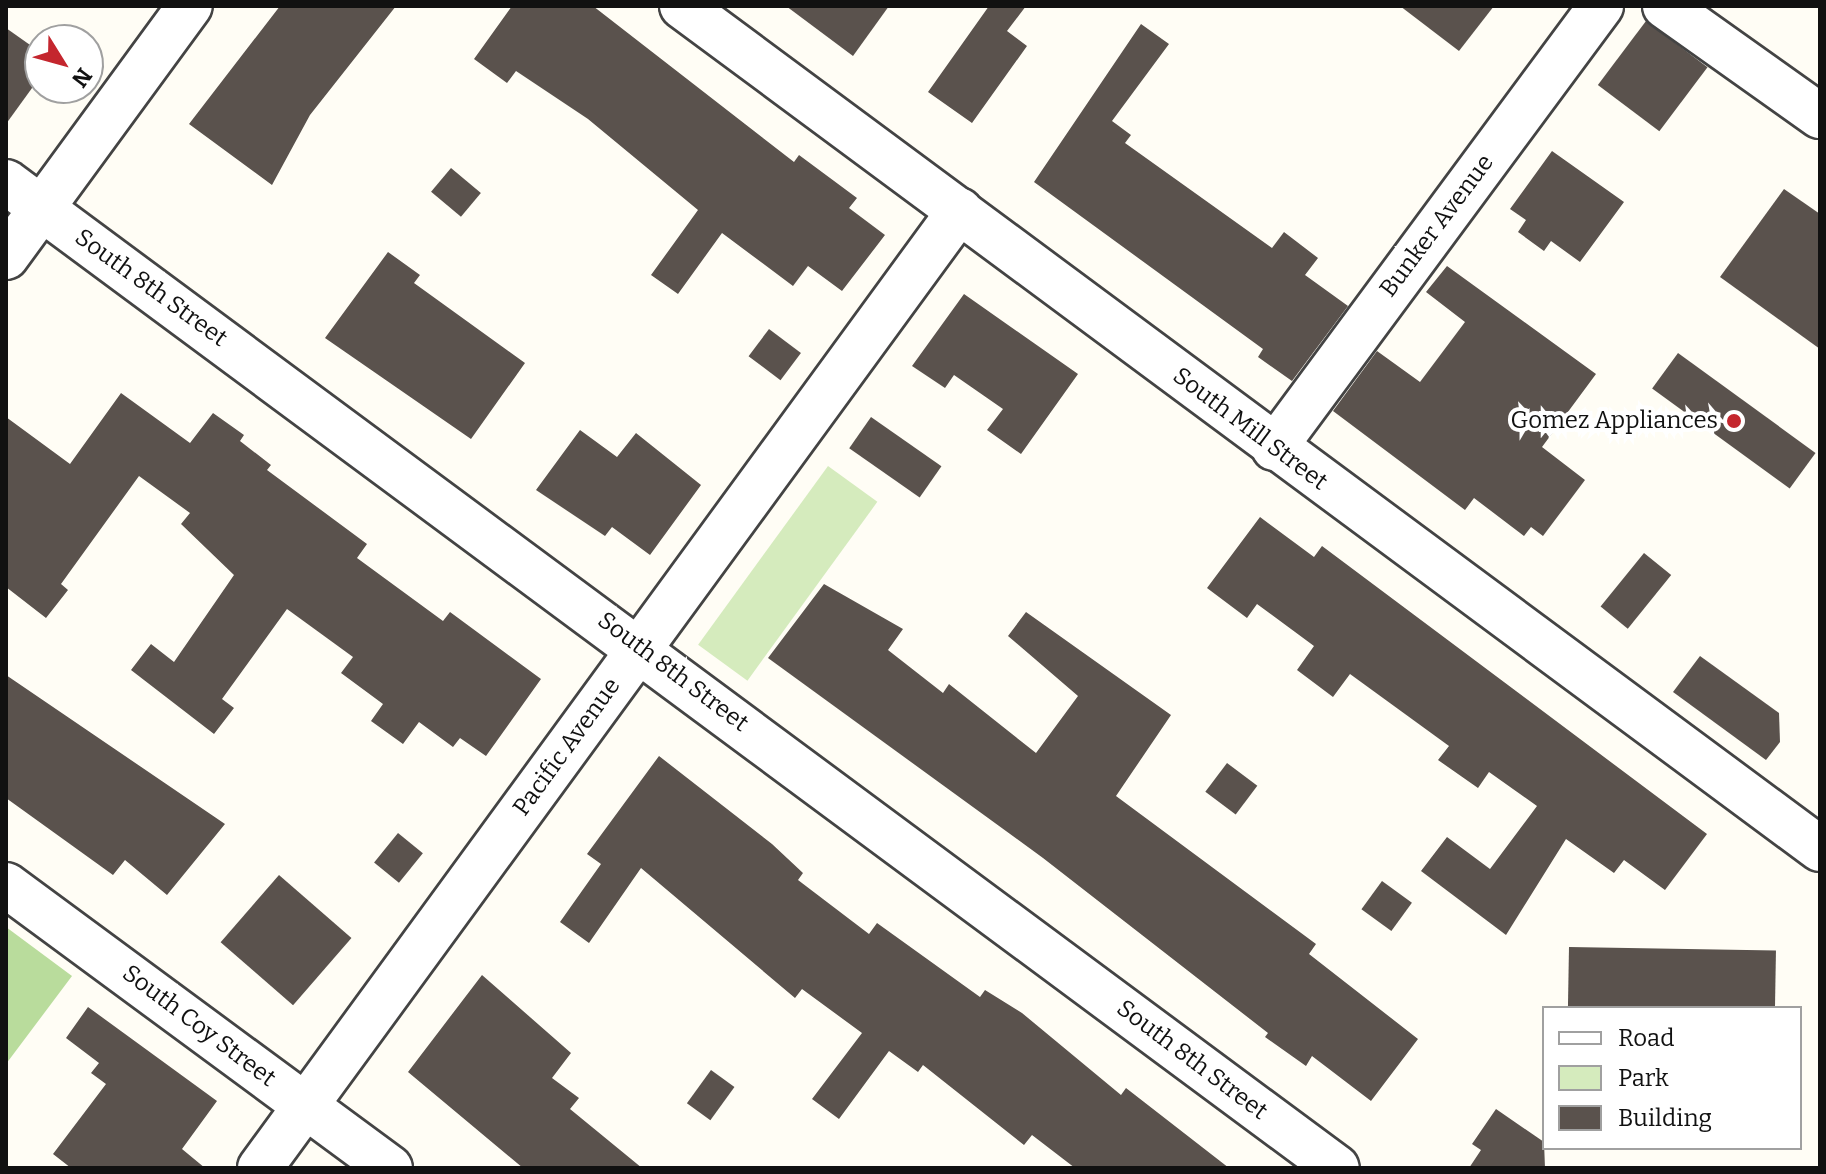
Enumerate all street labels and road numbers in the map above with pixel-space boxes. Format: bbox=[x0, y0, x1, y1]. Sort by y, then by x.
street label: Bunker Avenue bbox=[1374, 149, 1500, 303]
street label: South 8th Street bbox=[69, 223, 233, 353]
street label: South Mill Street bbox=[1167, 362, 1333, 496]
street label: South 8th Street bbox=[592, 606, 754, 738]
street label: Pacific Avenue bbox=[507, 673, 627, 821]
street label: South Coy Street bbox=[117, 959, 281, 1093]
street label: South 8th Street bbox=[1111, 994, 1273, 1126]

